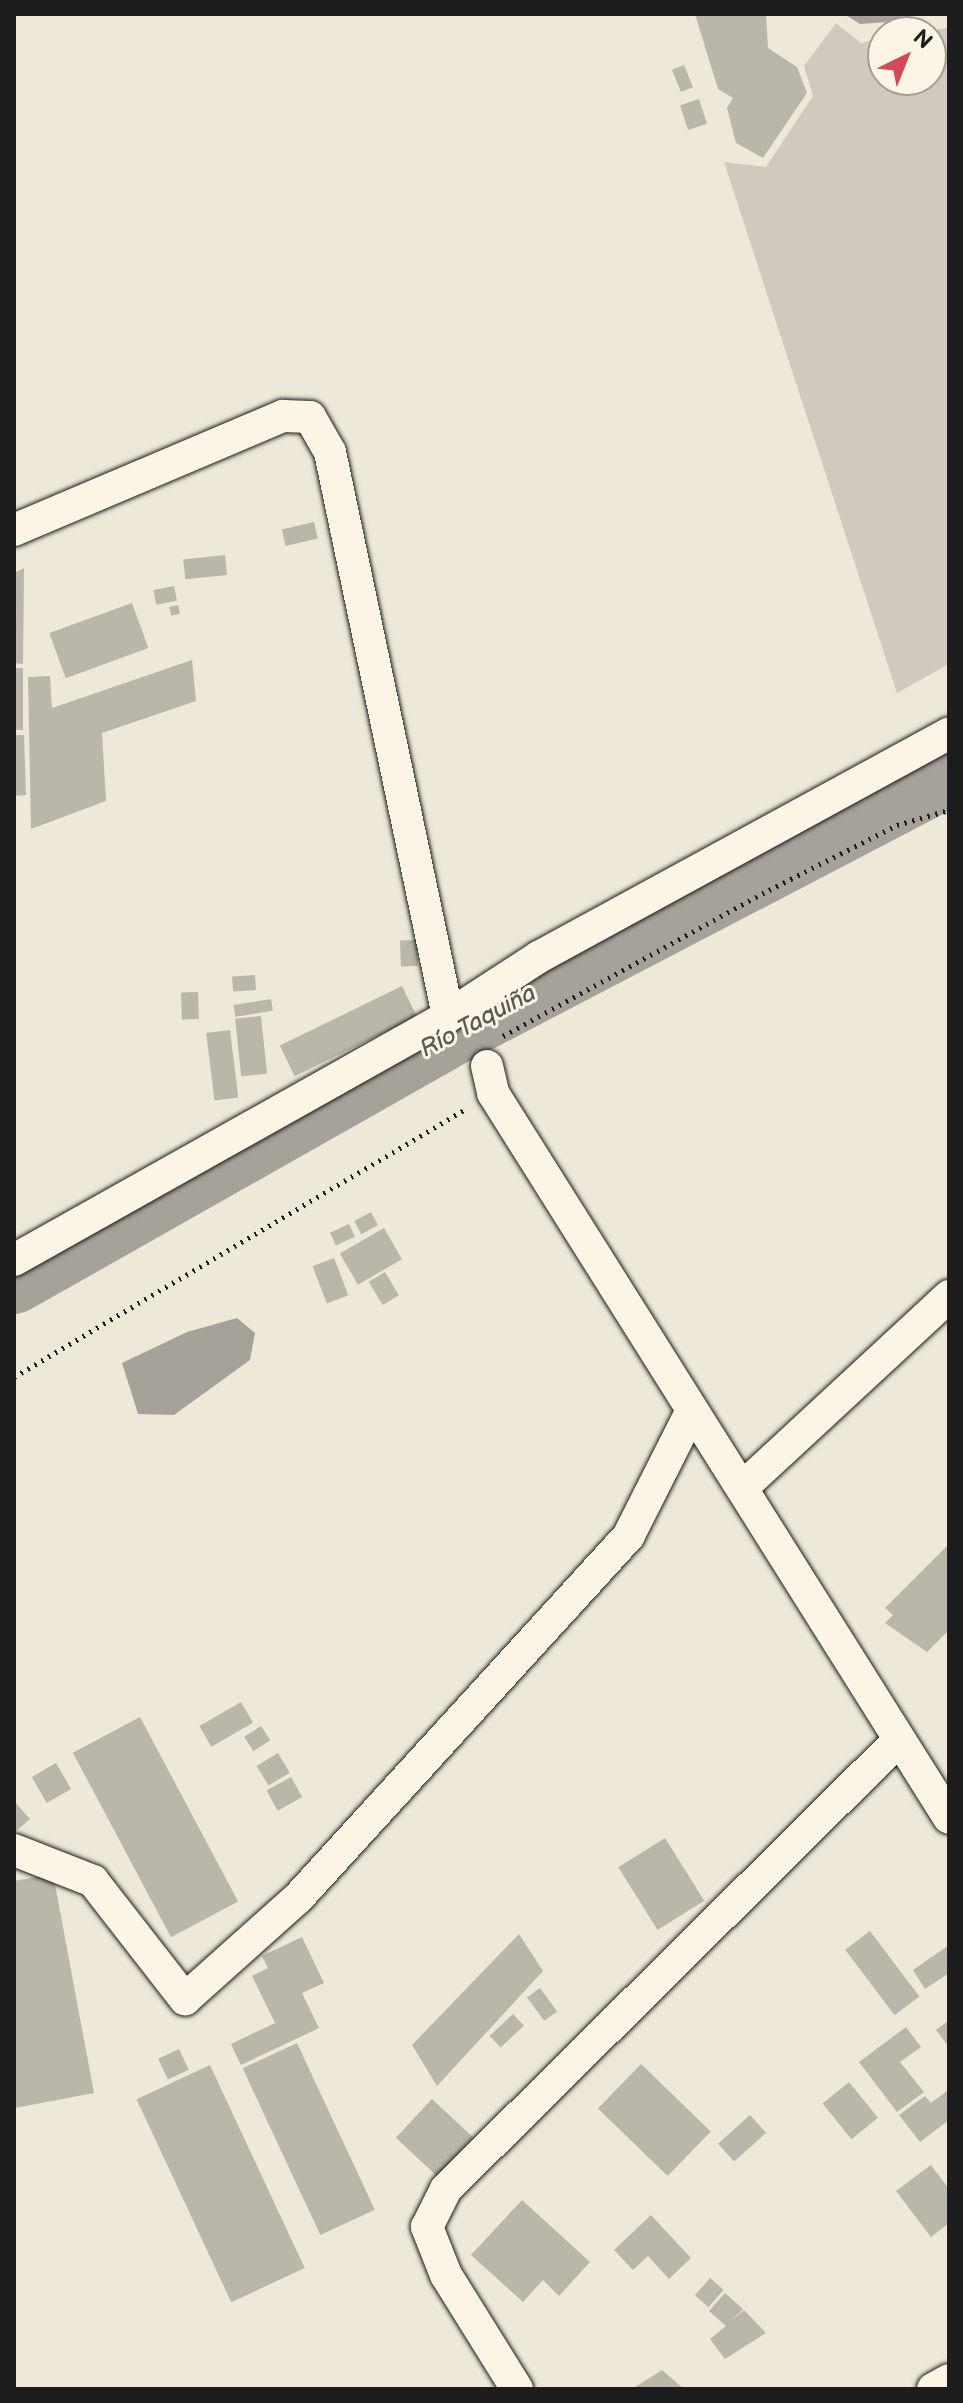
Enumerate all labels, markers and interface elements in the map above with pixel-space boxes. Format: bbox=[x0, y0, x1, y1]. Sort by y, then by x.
north arrow bbox=[867, 16, 947, 96]
text: N bbox=[907, 24, 938, 55]
water label: Río Taquiña bbox=[415, 978, 541, 1064]

